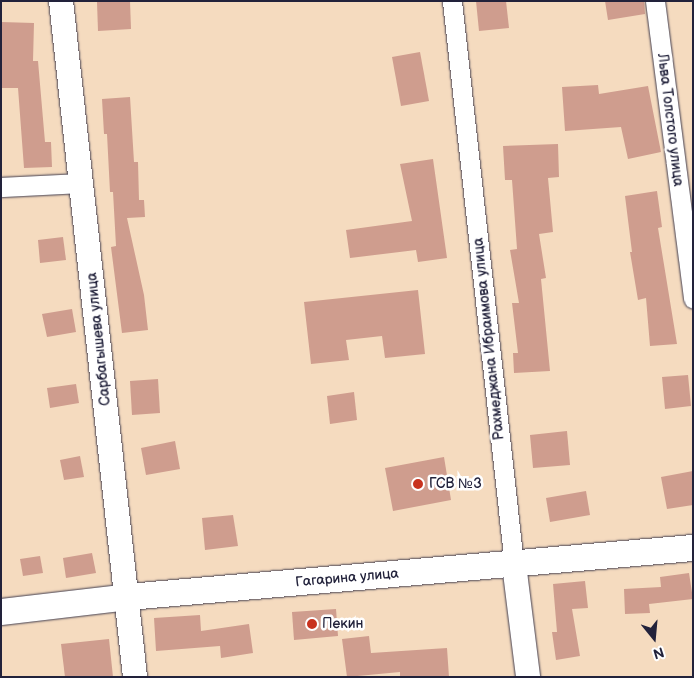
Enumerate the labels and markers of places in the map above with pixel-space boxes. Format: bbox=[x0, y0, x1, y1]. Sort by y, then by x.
place label: ГСВ №3 bbox=[429, 476, 482, 492]
marker: ГСВ №3 bbox=[411, 477, 425, 491]
place label: Пекин bbox=[322, 616, 363, 632]
marker: Пекин bbox=[306, 618, 318, 630]

